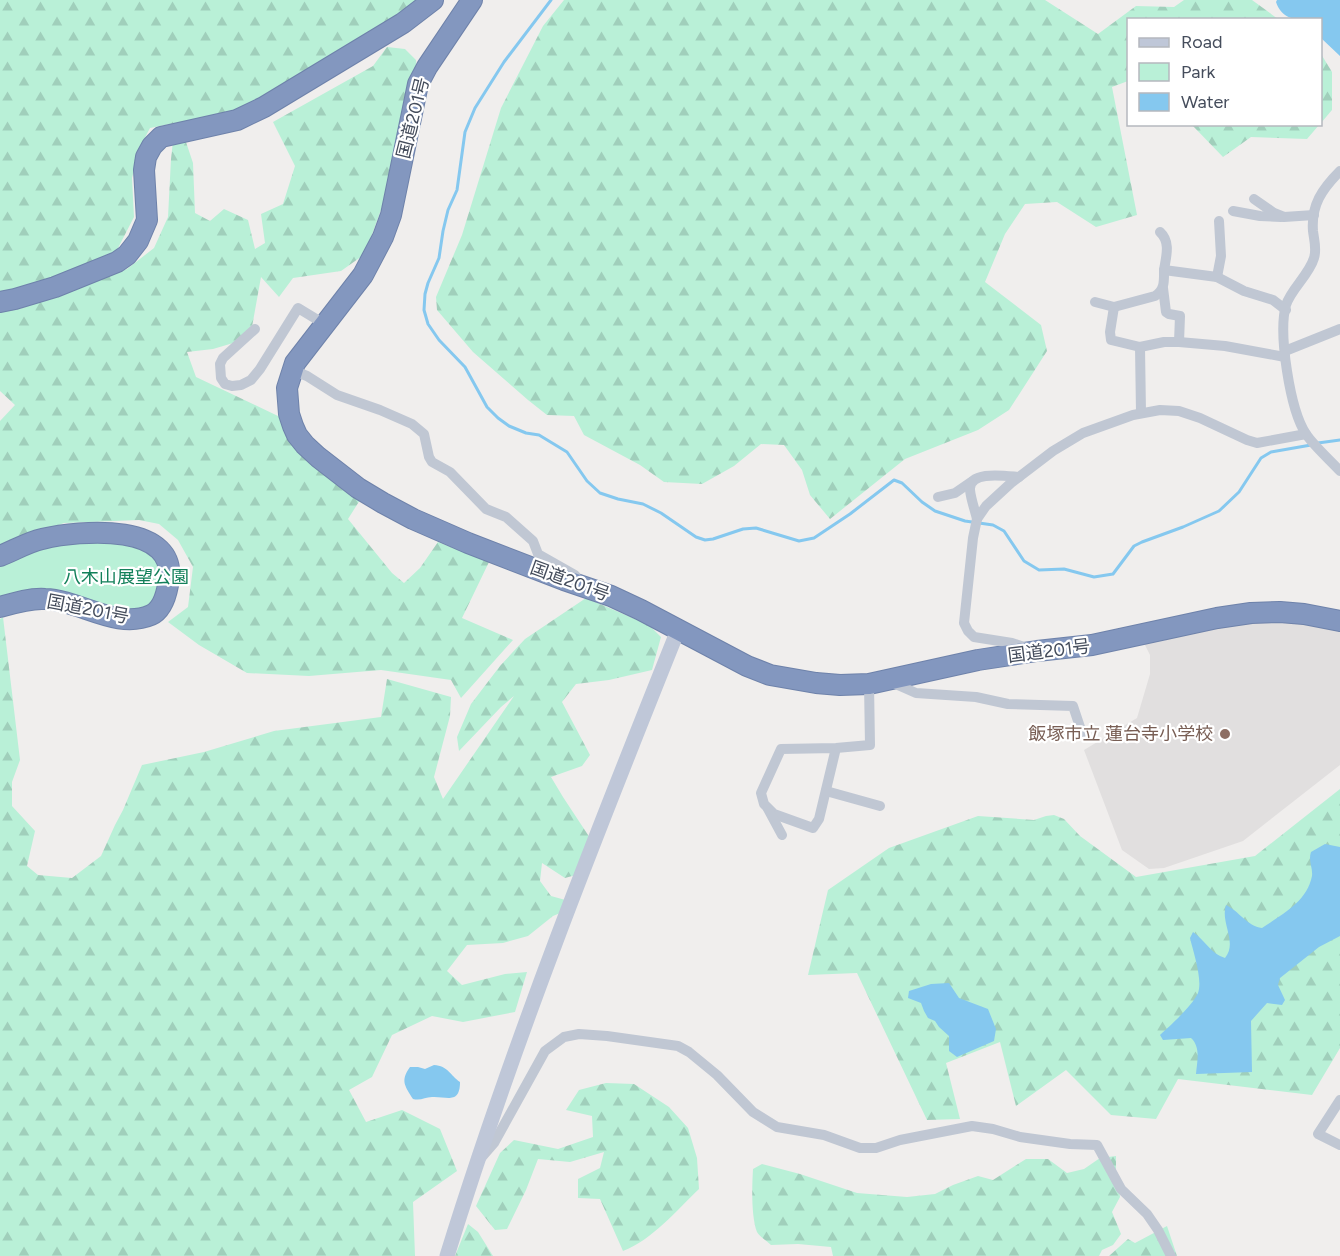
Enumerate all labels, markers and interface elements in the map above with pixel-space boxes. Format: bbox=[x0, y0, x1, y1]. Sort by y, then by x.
legend bbox=[1127, 18, 1322, 126]
text: Road bbox=[1181, 31, 1222, 53]
text: Park bbox=[1181, 61, 1216, 83]
street label: 国道201号 bbox=[392, 75, 434, 161]
text: Water bbox=[1181, 91, 1229, 113]
street label: 国道201号 bbox=[527, 556, 613, 606]
park label: 八木山展望公園 bbox=[63, 566, 189, 588]
street label: 国道201号 bbox=[45, 590, 131, 628]
street label: 国道201号 bbox=[1006, 635, 1092, 667]
place label: 飯塚市立 蓮台寺小学校 bbox=[1029, 723, 1213, 745]
marker: 飯塚市立 蓮台寺小学校 bbox=[1218, 727, 1232, 741]

